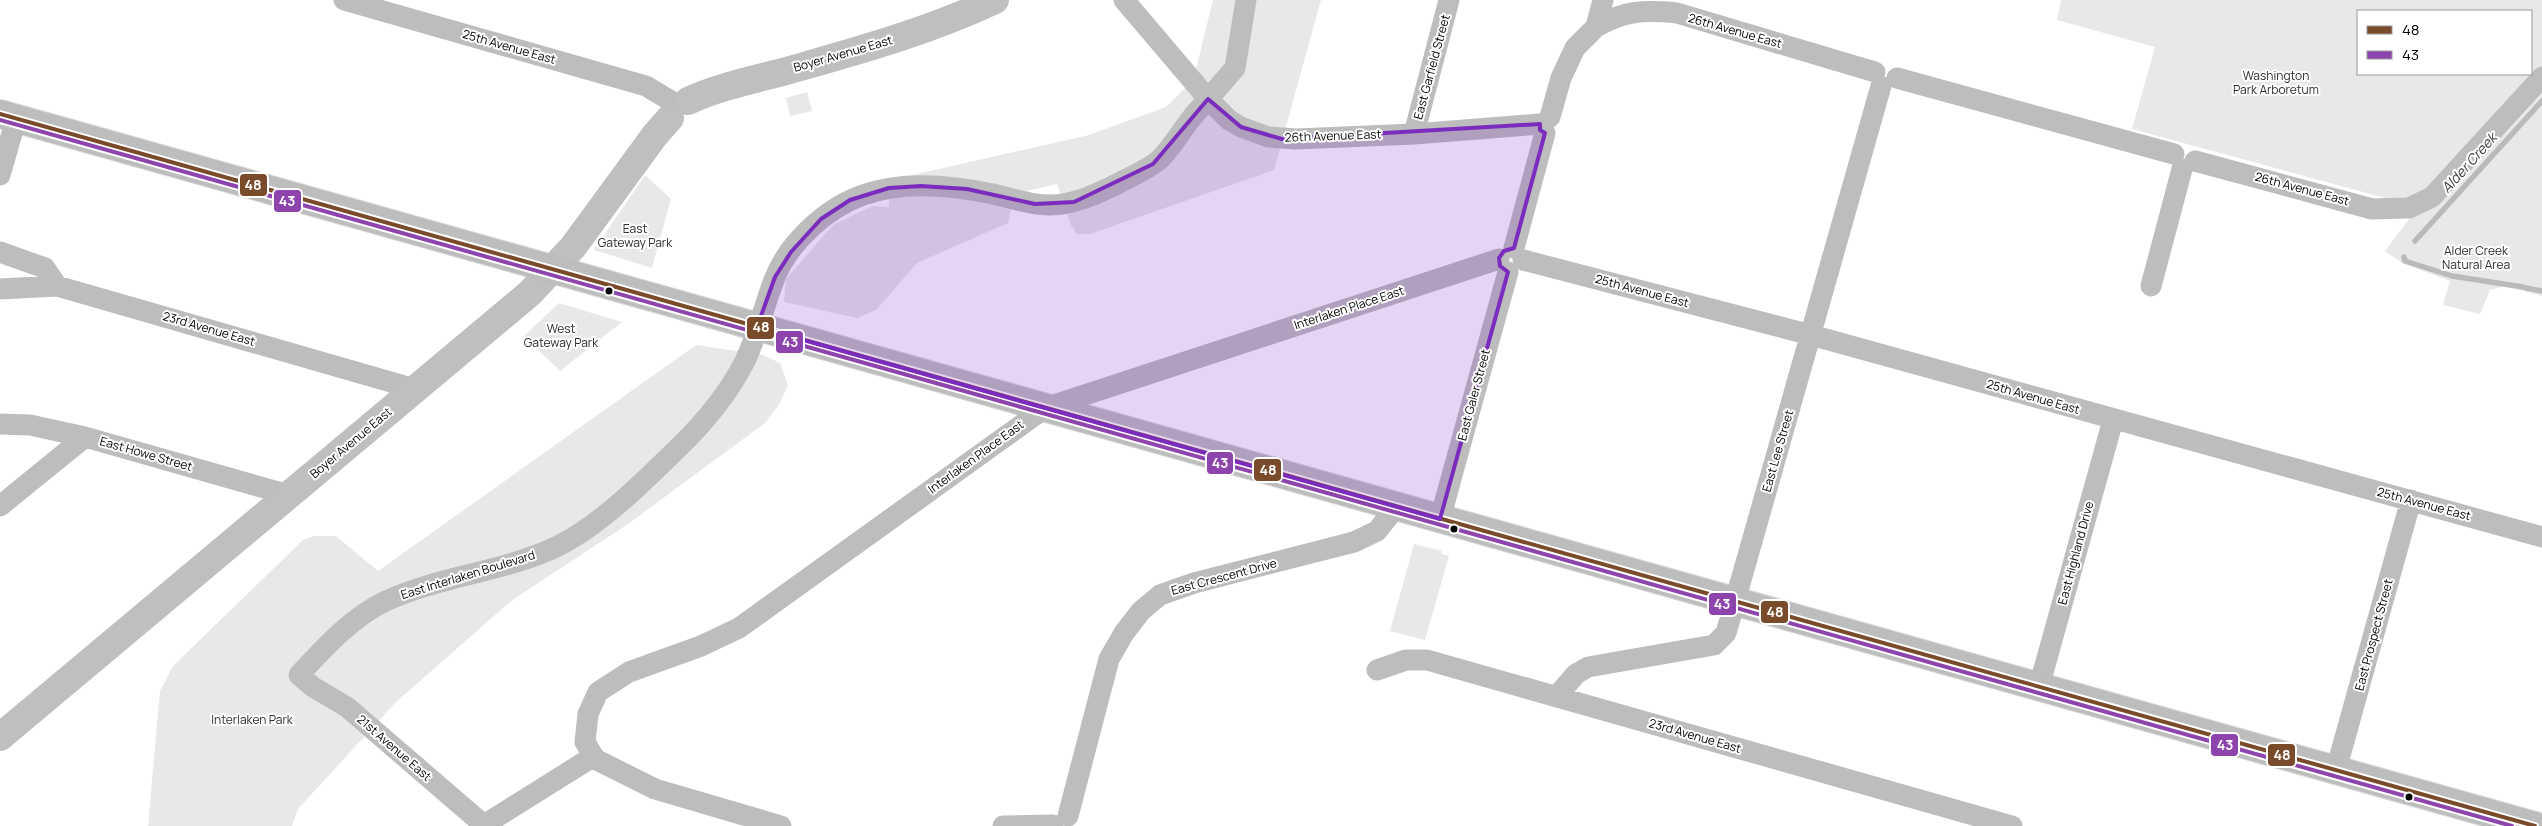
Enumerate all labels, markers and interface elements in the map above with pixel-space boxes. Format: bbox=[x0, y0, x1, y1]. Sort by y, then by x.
street label: 26th Avenue East bbox=[1686, 9, 1784, 52]
legend bbox=[2357, 10, 2532, 75]
street label: East Garfield Street bbox=[1409, 12, 1454, 121]
text: 48 bbox=[2402, 19, 2420, 40]
street label: 25th Avenue East bbox=[461, 25, 558, 68]
street label: Boyer Avenue East bbox=[791, 31, 894, 76]
text: 43 bbox=[2402, 44, 2419, 65]
park label: Washington Park Arboretum bbox=[2233, 67, 2319, 98]
street label: 26th Avenue East bbox=[1284, 125, 1382, 146]
water label: Alder Creek bbox=[2437, 127, 2502, 197]
street label: 26th Avenue East bbox=[2253, 168, 2351, 209]
line badge: 48 bbox=[239, 173, 268, 197]
text: 48 bbox=[244, 175, 262, 194]
line badge: 43 bbox=[273, 189, 302, 213]
text: 43 bbox=[279, 191, 295, 210]
park label: East Gateway Park bbox=[598, 220, 673, 251]
park label: Alder Creek Natural Area bbox=[2442, 242, 2510, 273]
street label: 25th Avenue East bbox=[1593, 270, 1691, 311]
street label: Interlaken Place East bbox=[1292, 282, 1406, 333]
unlabelled marker bbox=[604, 286, 614, 296]
street label: 23rd Avenue East bbox=[161, 307, 257, 350]
line badge: 48 bbox=[746, 316, 775, 340]
text: 48 bbox=[752, 317, 770, 336]
park label: West Gateway Park bbox=[524, 320, 599, 351]
line badge: 43 bbox=[775, 330, 804, 354]
text: 43 bbox=[782, 332, 798, 351]
street label: East Galer Street bbox=[1453, 347, 1494, 442]
street label: 25th Avenue East bbox=[1985, 375, 2082, 418]
street label: Boyer Avenue East bbox=[306, 403, 395, 482]
street label: East Lee Street bbox=[1758, 408, 1797, 494]
street label: Interlaken Place East bbox=[924, 416, 1027, 497]
street label: East Howe Street bbox=[98, 432, 195, 475]
line badge: 43 bbox=[1206, 451, 1234, 475]
text: 43 bbox=[1212, 453, 1228, 472]
line badge: 48 bbox=[1253, 458, 1282, 482]
text: 48 bbox=[1259, 460, 1277, 479]
street label: 25th Avenue East bbox=[2375, 483, 2473, 524]
street label: East Highland Drive bbox=[2054, 499, 2097, 606]
unlabelled marker bbox=[1449, 524, 1459, 534]
street label: East Interlaken Boulevard bbox=[399, 546, 537, 603]
street label: East Crescent Drive bbox=[1169, 554, 1279, 599]
street label: East Prospect Street bbox=[2350, 577, 2397, 693]
line badge: 43 bbox=[1708, 592, 1737, 616]
text: 43 bbox=[1714, 594, 1730, 613]
line badge: 48 bbox=[1760, 600, 1789, 624]
text: 48 bbox=[1766, 602, 1784, 621]
park label: Interlaken Park bbox=[211, 711, 294, 728]
street label: 21st Avenue East bbox=[354, 711, 435, 785]
street label: 23rd Avenue East bbox=[1647, 714, 1743, 757]
line badge: 43 bbox=[2210, 733, 2239, 757]
text: 43 bbox=[2217, 735, 2233, 754]
line badge: 48 bbox=[2267, 743, 2296, 767]
text: 48 bbox=[2273, 745, 2291, 764]
unlabelled marker bbox=[2404, 792, 2414, 802]

